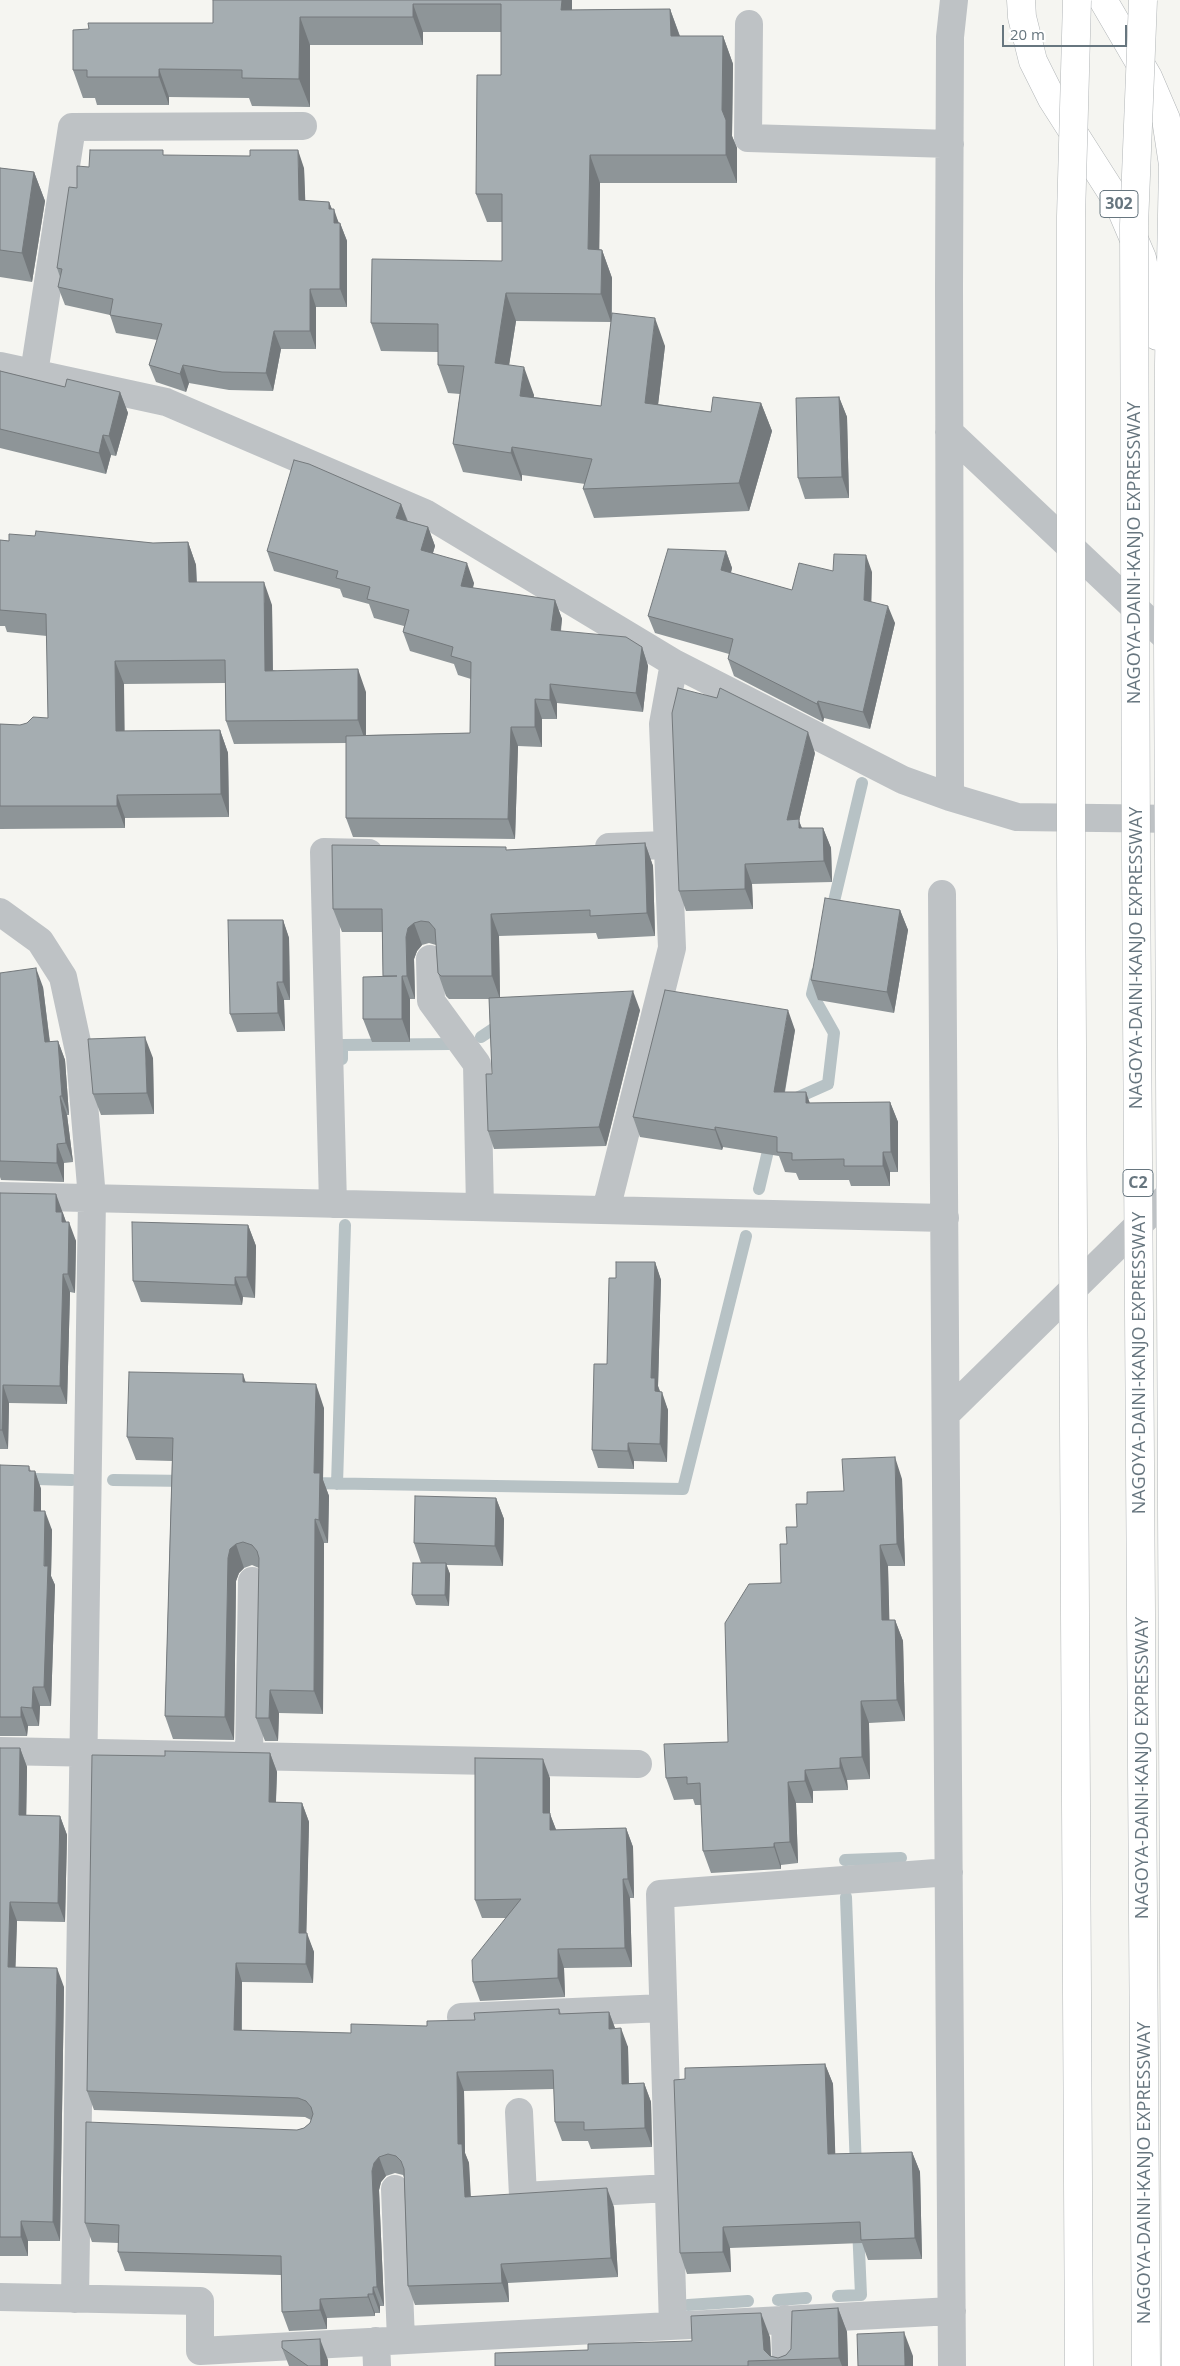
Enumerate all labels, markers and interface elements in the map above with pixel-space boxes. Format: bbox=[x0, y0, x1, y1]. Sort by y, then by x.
scale bar bbox=[1005, 15, 1130, 47]
text: 20 m bbox=[1010, 24, 1045, 44]
road number: 302 bbox=[1100, 190, 1138, 218]
street label: NAGOYA-DAINI-KANJO EXPRESSWAY bbox=[1124, 402, 1146, 704]
street label: NAGOYA-DAINI-KANJO EXPRESSWAY bbox=[1126, 807, 1148, 1109]
road number: C2 bbox=[1123, 1170, 1153, 1196]
street label: NAGOYA-DAINI-KANJO EXPRESSWAY bbox=[1129, 1212, 1151, 1514]
street label: NAGOYA-DAINI-KANJO EXPRESSWAY bbox=[1132, 1617, 1154, 1919]
street label: NAGOYA-DAINI-KANJO EXPRESSWAY bbox=[1134, 2022, 1156, 2324]

